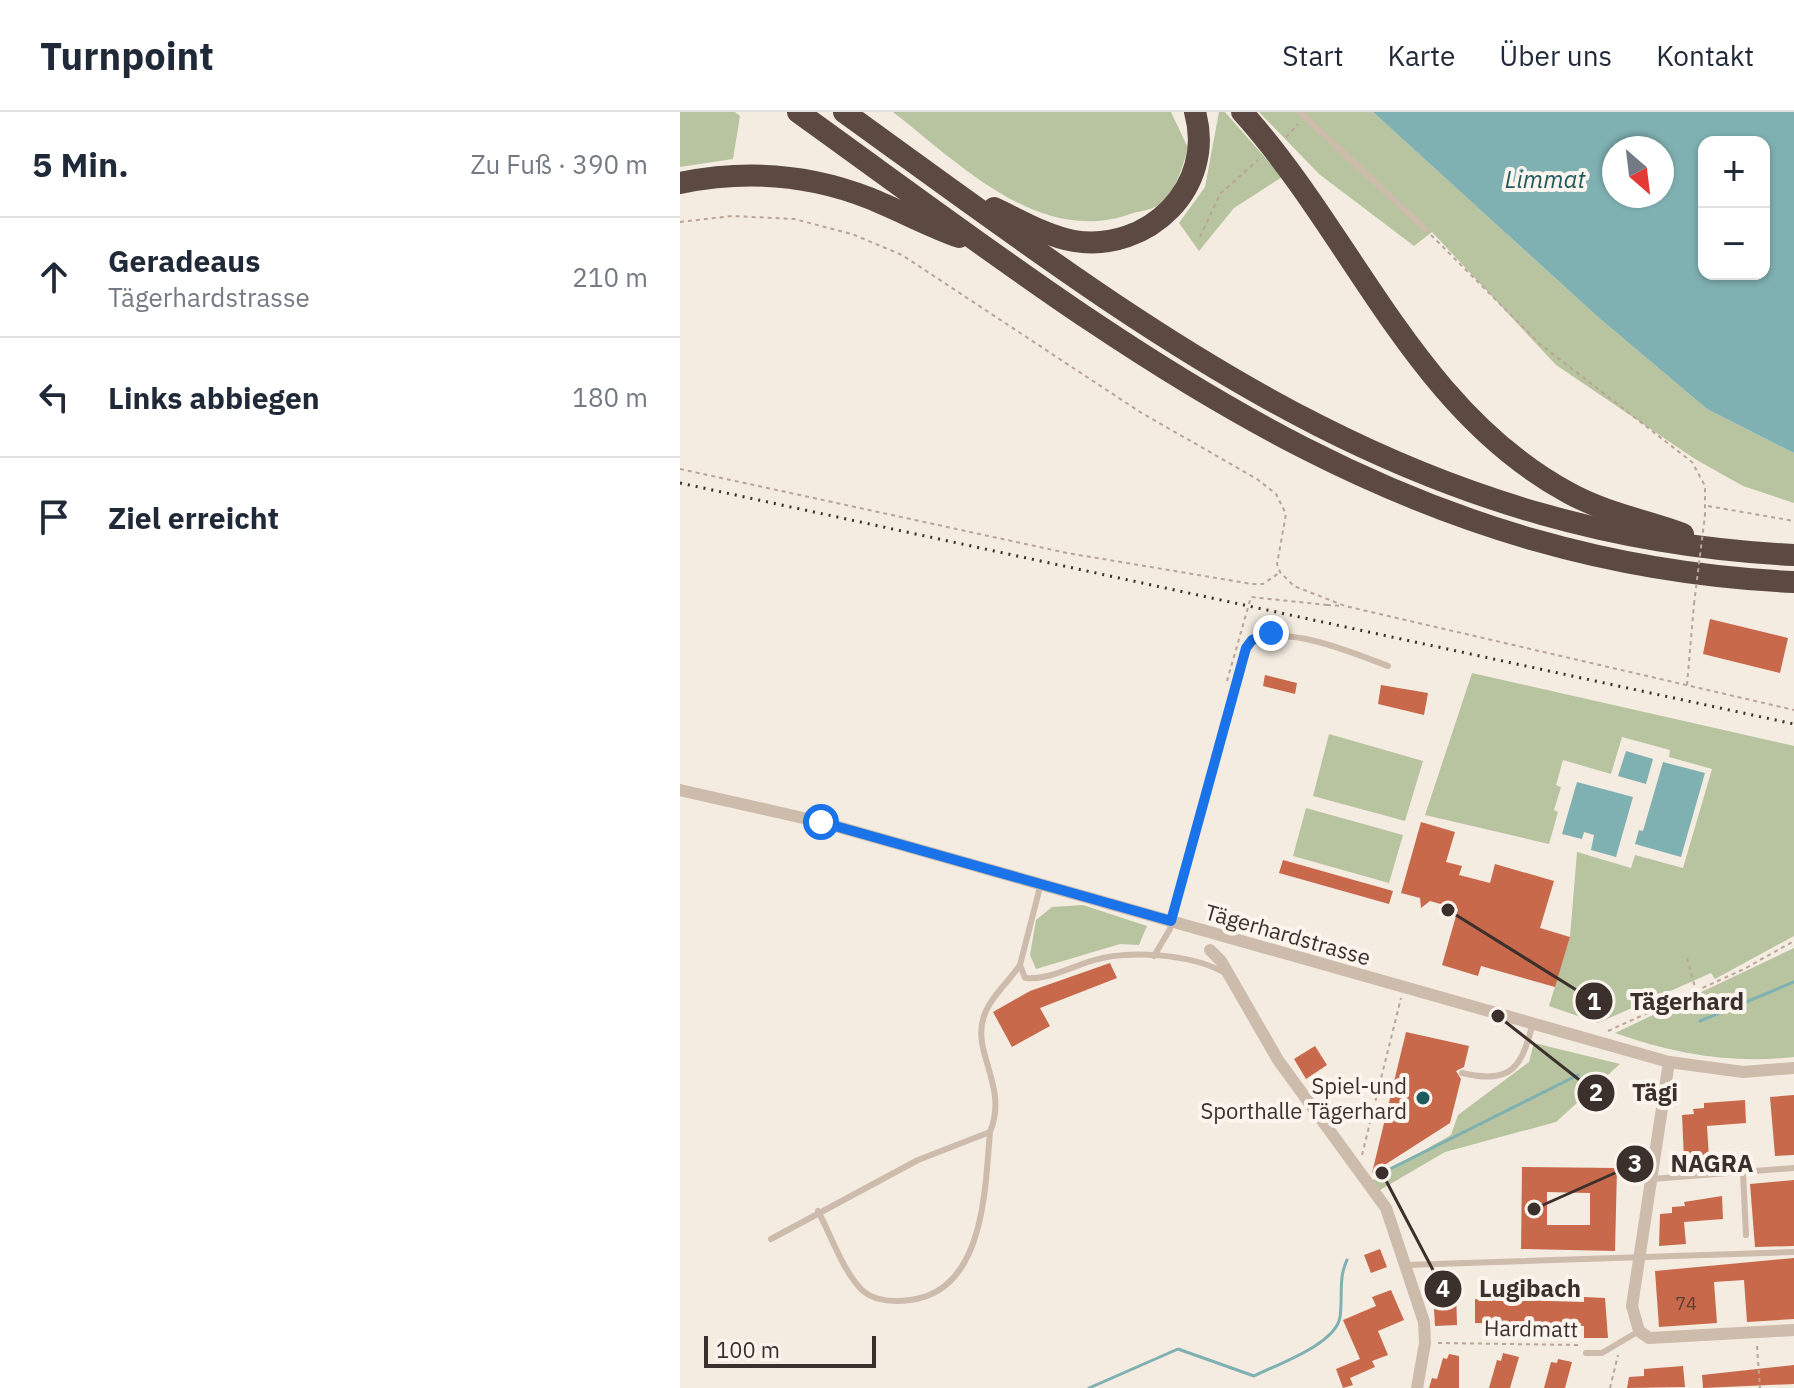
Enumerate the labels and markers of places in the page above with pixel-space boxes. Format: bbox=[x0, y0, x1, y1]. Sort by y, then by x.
callout: Tägerhard bbox=[1574, 977, 1760, 1025]
callout: Tägi bbox=[1576, 1069, 1694, 1117]
place label: Spiel-und Sporthalle Tägerhard bbox=[1201, 1071, 1407, 1125]
marker: Spiel-und Sporthalle Tägerhard bbox=[1414, 1089, 1432, 1107]
callout: NAGRA bbox=[1615, 1140, 1770, 1188]
callout: Lugibach bbox=[1423, 1265, 1597, 1313]

